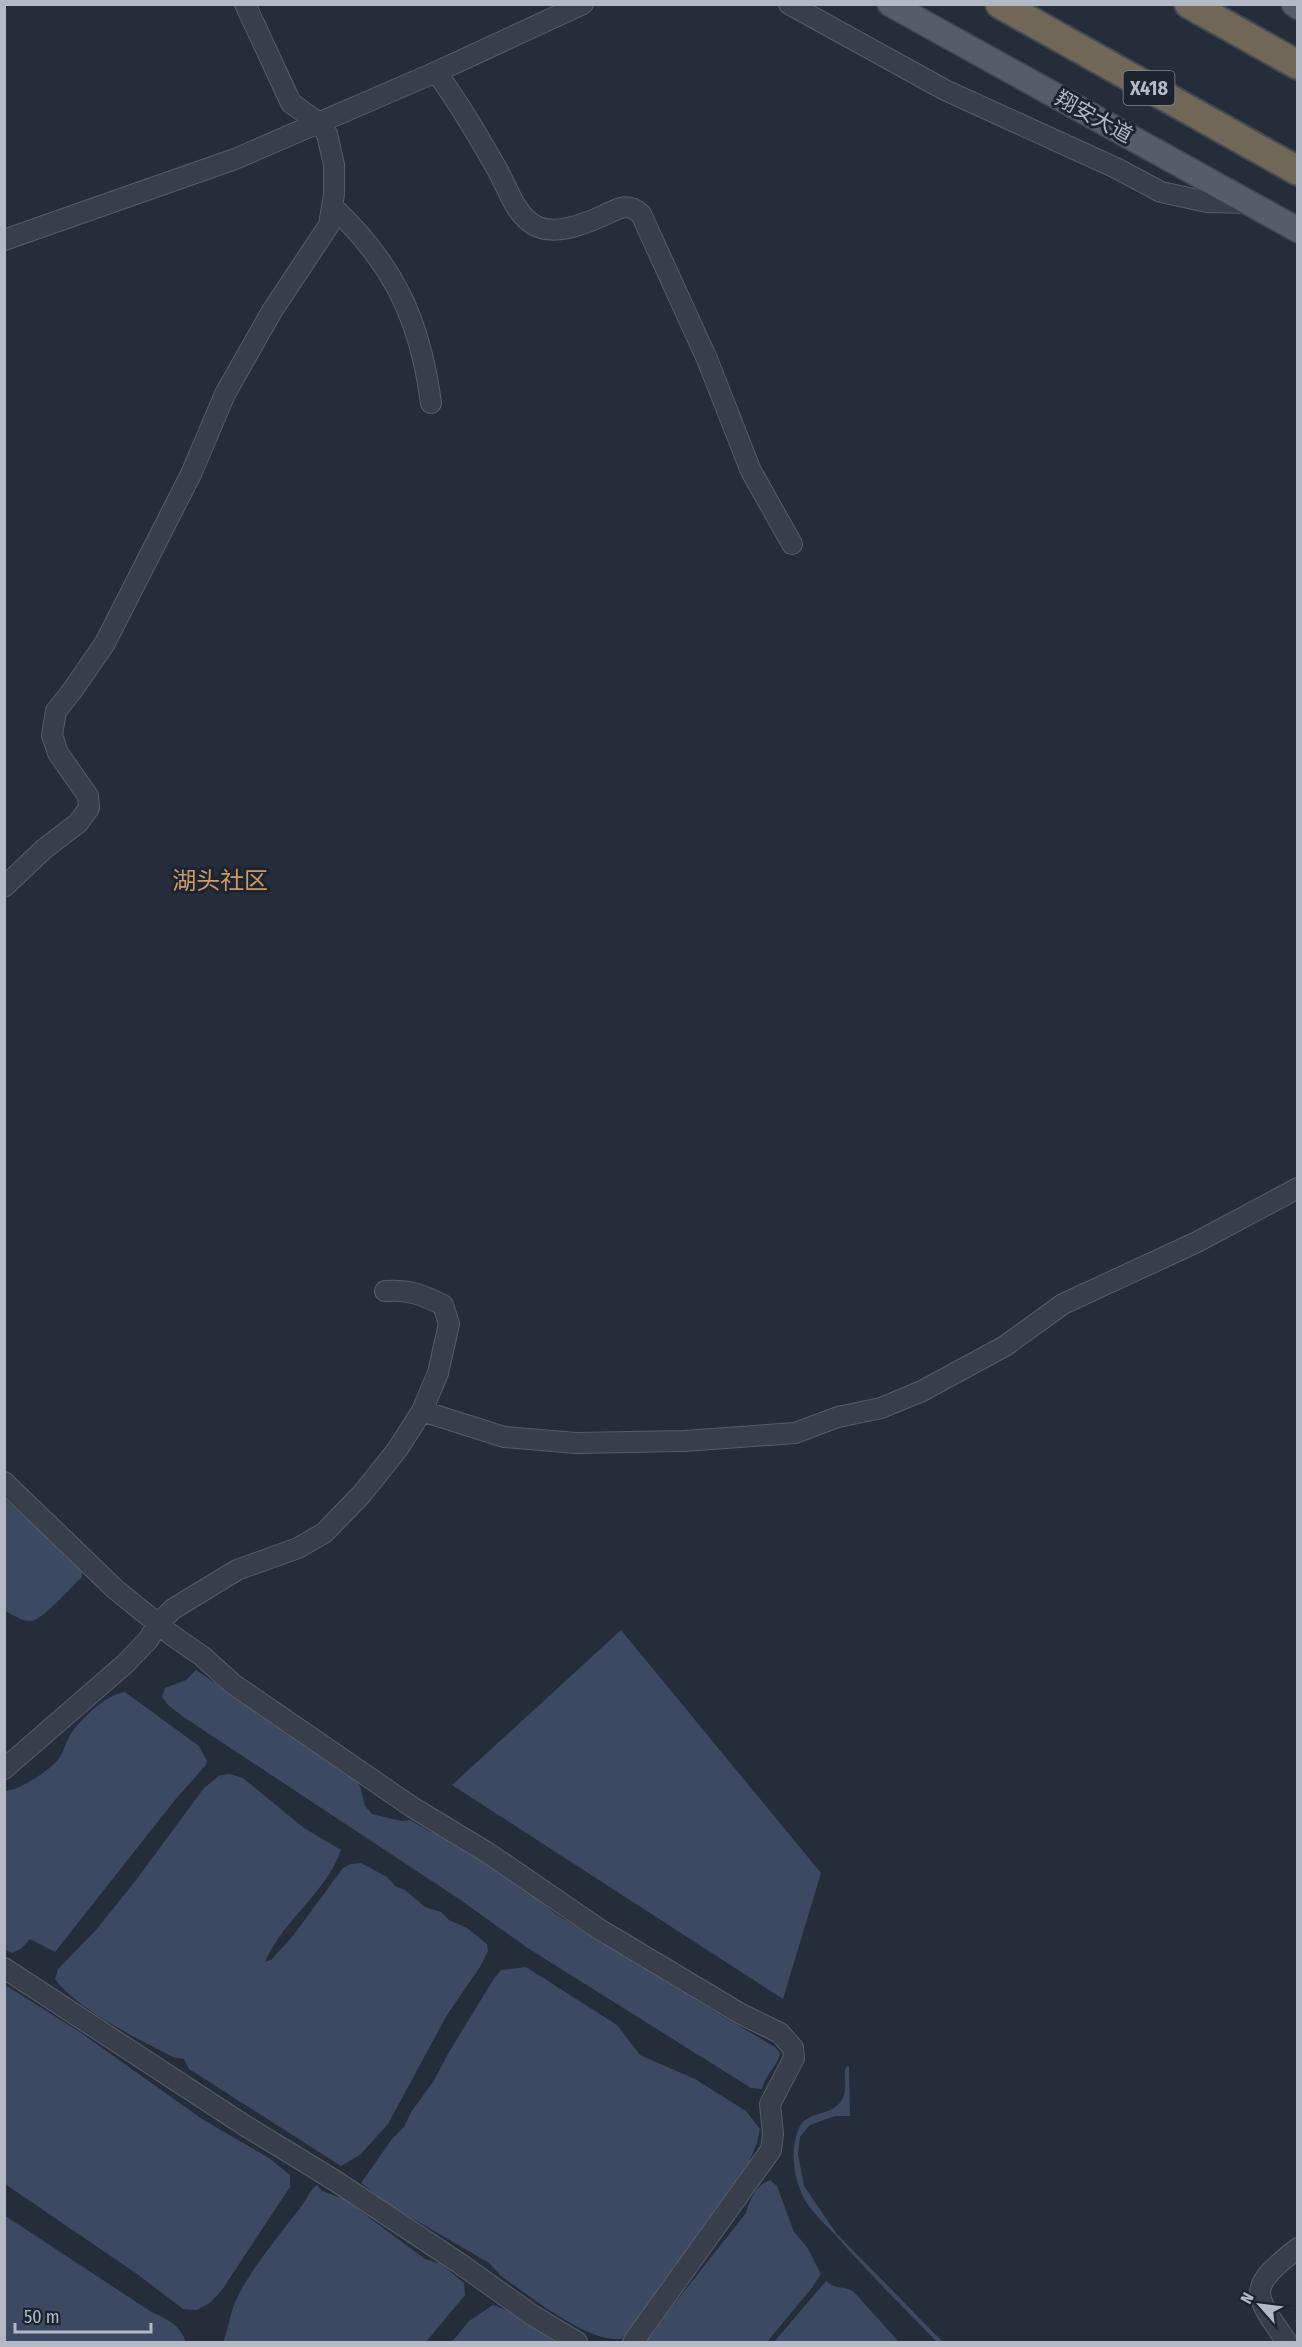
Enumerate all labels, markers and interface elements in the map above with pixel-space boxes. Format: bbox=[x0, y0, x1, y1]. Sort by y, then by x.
road number: X418 bbox=[1124, 71, 1174, 105]
street label: 翔安大道 bbox=[1051, 85, 1137, 149]
district label: 湖头社区 bbox=[172, 867, 268, 895]
north arrow bbox=[1230, 2275, 1290, 2335]
text: N bbox=[1237, 2289, 1258, 2307]
scale bar bbox=[15, 2296, 152, 2334]
text: 50 m bbox=[24, 2306, 60, 2328]

